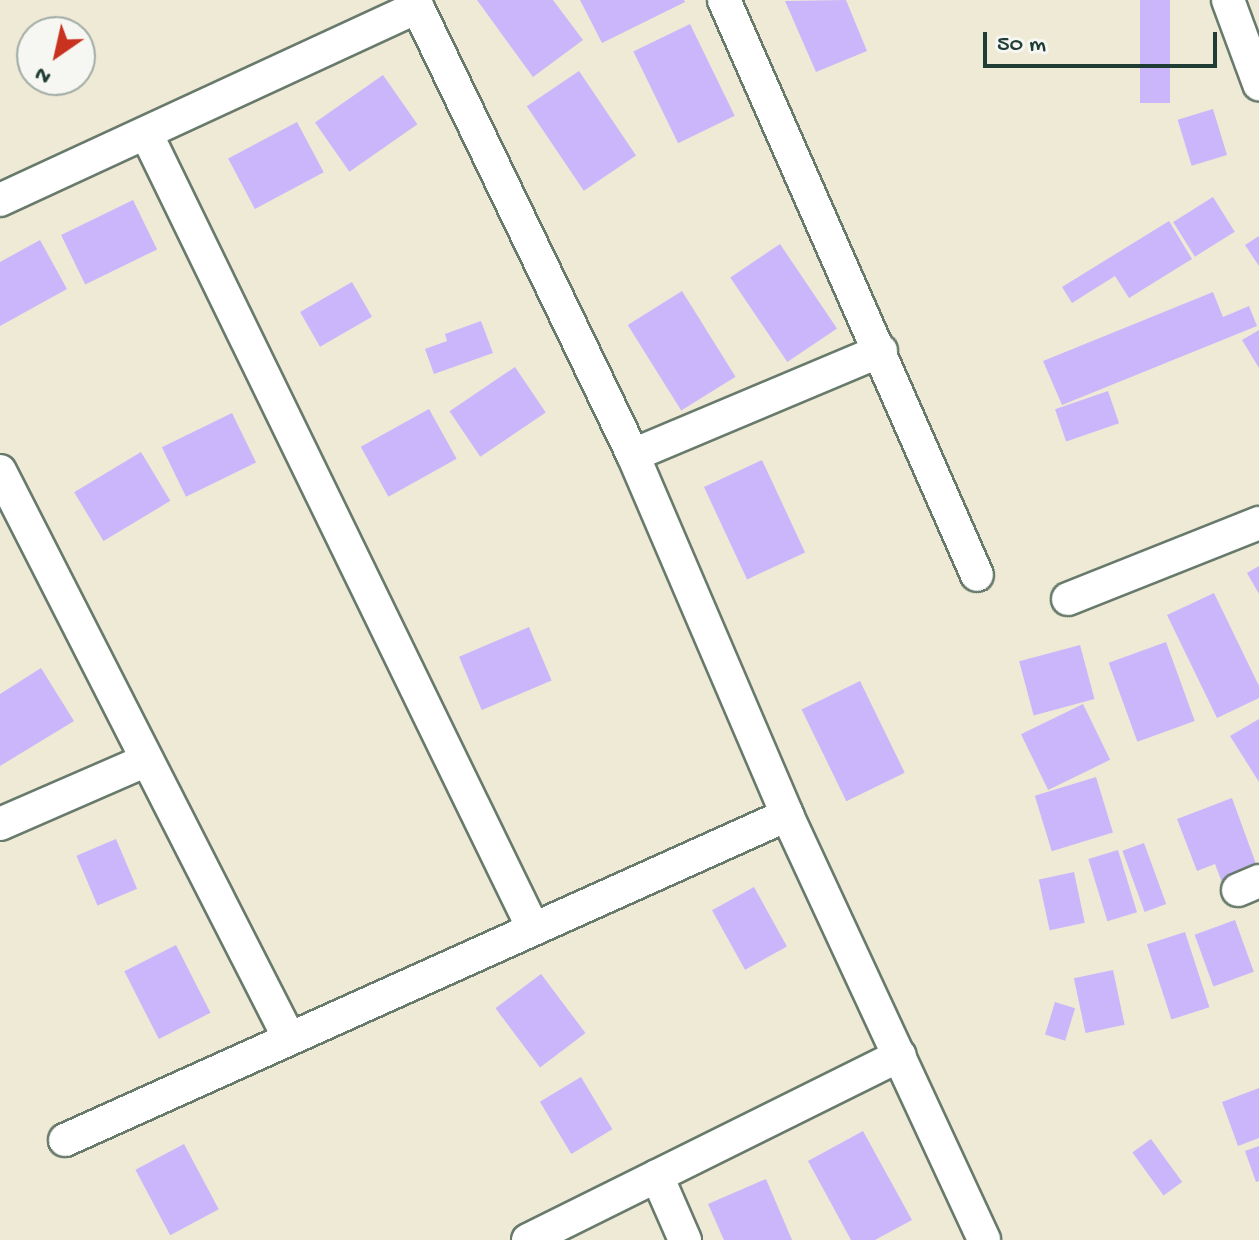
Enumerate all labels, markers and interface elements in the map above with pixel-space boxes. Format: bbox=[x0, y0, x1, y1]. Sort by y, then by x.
north arrow bbox=[16, 16, 96, 96]
scale bar bbox=[987, 16, 1221, 66]
text: 50 m bbox=[997, 31, 1046, 60]
text: N bbox=[30, 59, 57, 89]

